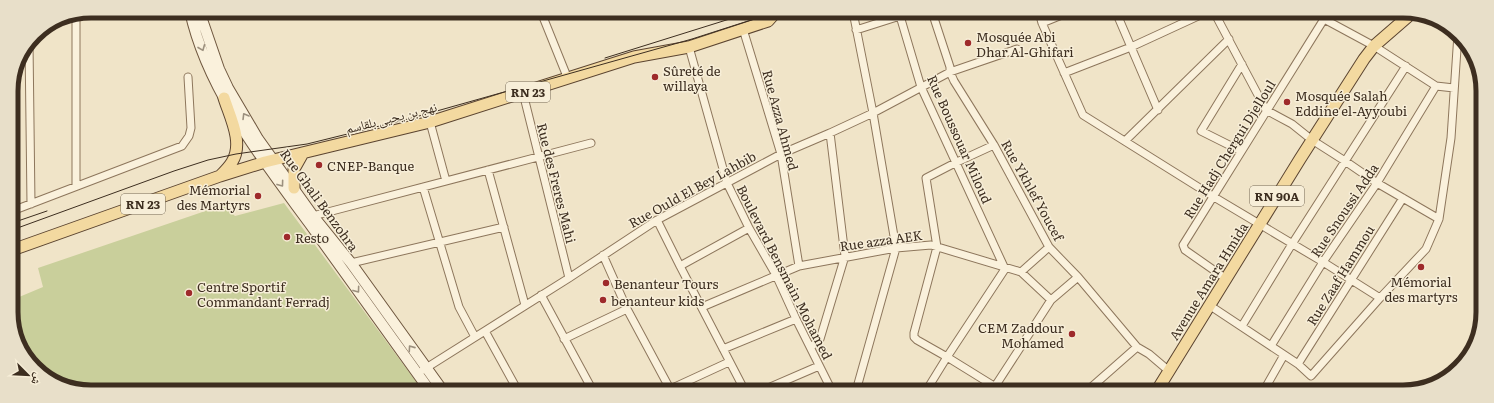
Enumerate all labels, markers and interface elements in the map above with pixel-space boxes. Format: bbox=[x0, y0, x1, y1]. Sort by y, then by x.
place label: Mosquée Abi Dhar Al-Ghifari bbox=[976, 27, 1074, 61]
marker: Mosquée Abi Dhar Al-Ghifari bbox=[963, 38, 973, 48]
one-way arrow bbox=[197, 44, 205, 52]
place label: Sûreté de willaya bbox=[663, 61, 721, 95]
street label: Rue Azza Ahmed bbox=[758, 68, 804, 172]
marker: Sûreté de willaya bbox=[650, 72, 660, 82]
street label: Rue Boussouar Miloud bbox=[923, 72, 997, 206]
street label: Rue Hadj Chergui Djelloul bbox=[1178, 75, 1280, 222]
road number: RN 23 bbox=[506, 82, 550, 102]
place label: Mosquée Salah Eddine el-Ayyoubi bbox=[1295, 86, 1408, 120]
street label: نهج بن يحيى بلقاسم bbox=[343, 96, 439, 138]
marker: Mosquée Salah Eddine el-Ayyoubi bbox=[1282, 97, 1292, 107]
one-way arrow bbox=[242, 113, 250, 120]
street label: Rue des Freres Mahi bbox=[533, 121, 581, 246]
street label: Rue Ykhlef Youcef bbox=[997, 136, 1069, 245]
street label: Rue Ghali Benzohra bbox=[276, 145, 364, 255]
street label: Rue Ould El Bey Lahbib bbox=[625, 146, 759, 232]
place label: CNEP-Banque bbox=[327, 156, 415, 175]
street label: Rue Snoussi Adda bbox=[1306, 159, 1382, 261]
marker: CNEP-Banque bbox=[314, 160, 324, 170]
place label: Mémorial des Martyrs bbox=[177, 180, 251, 214]
one-way arrow bbox=[276, 180, 283, 187]
street label: Boulevard Bensmain Mohamed bbox=[733, 181, 837, 363]
road number: RN 90A bbox=[1250, 186, 1304, 206]
marker: Mémorial des Martyrs bbox=[253, 191, 263, 201]
road number: RN 23 bbox=[121, 194, 165, 214]
street label: Avenue Amara Hmida bbox=[1164, 218, 1252, 344]
street label: Rue Zaaf Hammou bbox=[1301, 221, 1379, 329]
street label: Rue azza AEK bbox=[838, 225, 924, 255]
place label: Resto bbox=[295, 228, 330, 247]
marker: Resto bbox=[282, 232, 292, 242]
marker: Mémorial des martyrs bbox=[1416, 262, 1426, 272]
place label: Mémorial des martyrs bbox=[1384, 272, 1458, 306]
place label: Benanteur Tours bbox=[614, 274, 718, 293]
place label: Centre Sportif Commandant Ferradj bbox=[197, 277, 330, 311]
marker: Benanteur Tours bbox=[601, 278, 611, 288]
one-way arrow bbox=[352, 285, 359, 292]
marker: Centre Sportif Commandant Ferradj bbox=[184, 288, 194, 298]
place label: benanteur kids bbox=[611, 291, 704, 310]
marker: benanteur kids bbox=[598, 295, 608, 305]
place label: CEM Zaddour Mohamed bbox=[978, 318, 1065, 352]
marker: CEM Zaddour Mohamed bbox=[1067, 329, 1077, 339]
one-way arrow bbox=[409, 346, 416, 353]
north arrow bbox=[8, 355, 48, 395]
text: ش bbox=[27, 370, 48, 388]

